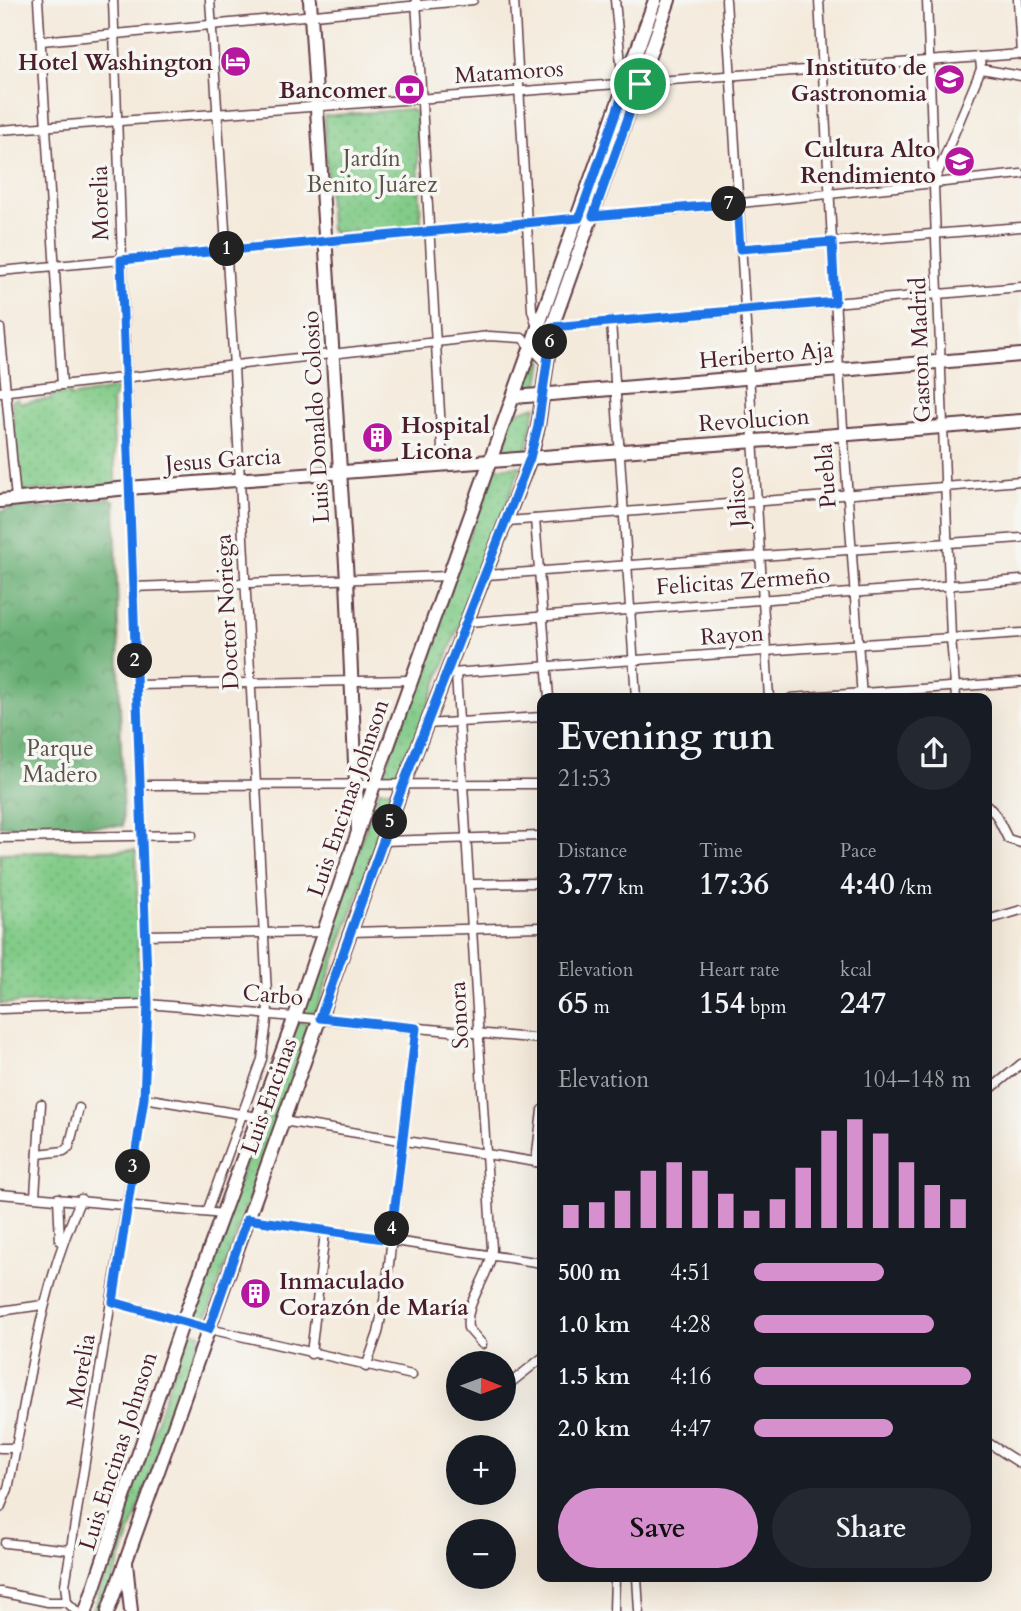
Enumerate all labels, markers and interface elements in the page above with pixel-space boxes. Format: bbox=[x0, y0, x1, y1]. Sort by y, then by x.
hotel icon: Hotel Washington bbox=[219, 45, 253, 79]
place label: Hotel Washington bbox=[18, 47, 213, 78]
place label: Instituto de Gastronomia bbox=[791, 52, 928, 109]
street label: Matamoros bbox=[453, 53, 565, 91]
pin bbox=[610, 54, 670, 114]
school or university icon: Instituto de Gastronomia bbox=[933, 63, 967, 97]
icon: arrive bbox=[621, 65, 659, 103]
bank icon: Bancomer bbox=[393, 73, 427, 107]
place label: Bancomer bbox=[279, 75, 388, 106]
place label: Cultura Alto Rendimiento bbox=[800, 134, 936, 191]
park label: Jardín Benito Juárez bbox=[307, 143, 437, 200]
school or university icon: Cultura Alto Rendimiento bbox=[942, 145, 976, 179]
street label: Morelia bbox=[84, 165, 116, 241]
pin: 7 bbox=[712, 186, 746, 222]
text: 7 bbox=[724, 190, 733, 216]
pin: 1 bbox=[210, 232, 244, 266]
text: 1 bbox=[222, 235, 231, 261]
street label: Gaston Madrid bbox=[902, 276, 938, 423]
street label: Luis Donaldo Colosio bbox=[295, 310, 337, 524]
pin: 6 bbox=[532, 324, 568, 360]
text: 6 bbox=[545, 328, 554, 354]
street label: Heriberto Aja bbox=[698, 334, 834, 376]
street label: Revolucion bbox=[697, 401, 811, 439]
place label: Hospital Licona bbox=[401, 410, 490, 467]
building icon: Hospital Licona bbox=[361, 421, 395, 455]
street label: Jesus Garcia bbox=[161, 440, 282, 480]
street label: Puebla bbox=[808, 443, 844, 509]
street label: Jalisco bbox=[719, 466, 755, 531]
street label: Doctor Noriega bbox=[207, 533, 247, 691]
street label: Felicitas Zermeño bbox=[655, 559, 831, 603]
street label: Rayon bbox=[699, 617, 765, 653]
pin: 2 bbox=[118, 644, 152, 678]
text: 2 bbox=[130, 647, 139, 673]
street label: Luis Encinas Johnson bbox=[300, 695, 396, 901]
text: Evening run bbox=[558, 711, 774, 763]
button: share bbox=[897, 716, 971, 790]
park label: Parque Madero bbox=[22, 733, 98, 790]
text: 21:53 bbox=[558, 763, 611, 794]
pin: 5 bbox=[372, 804, 408, 840]
text: 5 bbox=[385, 808, 394, 834]
text: Distance bbox=[558, 838, 627, 864]
text: Time bbox=[699, 838, 743, 864]
text: Pace bbox=[840, 838, 877, 864]
text: 3.77 bbox=[558, 864, 613, 905]
text: 17:36 bbox=[699, 864, 769, 905]
text: 4:40 bbox=[840, 864, 895, 905]
text: km bbox=[613, 875, 644, 901]
text: /km bbox=[895, 875, 932, 901]
text: Elevation bbox=[558, 957, 633, 983]
text: Heart rate bbox=[699, 957, 780, 983]
text: kcal bbox=[840, 957, 872, 983]
street label: Carbo bbox=[241, 977, 305, 1013]
street label: Sonora bbox=[442, 980, 476, 1050]
text: 65 bbox=[558, 983, 589, 1024]
text: 154 bbox=[699, 983, 745, 1024]
text: 247 bbox=[840, 983, 886, 1024]
text: m bbox=[589, 994, 610, 1020]
text: bpm bbox=[745, 994, 787, 1020]
street label: Luis Encinas bbox=[234, 1033, 304, 1159]
text: Elevation bbox=[558, 1064, 649, 1095]
text: 104–148 m bbox=[862, 1064, 971, 1095]
pin: 3 bbox=[116, 1150, 150, 1184]
text: 3 bbox=[128, 1153, 137, 1179]
pin: 4 bbox=[374, 1212, 410, 1246]
text: 4 bbox=[387, 1215, 396, 1241]
text: 500 m bbox=[558, 1257, 621, 1288]
text: 4:51 bbox=[670, 1257, 711, 1288]
place label: Inmaculado Corazón de María bbox=[279, 1266, 469, 1323]
building icon: Inmaculado Corazón de María bbox=[239, 1277, 273, 1311]
text: 1.0 km bbox=[558, 1309, 630, 1340]
text: 4:28 bbox=[670, 1309, 711, 1340]
street label: Morelia bbox=[59, 1331, 103, 1411]
street label: Luis Encinas Johnson bbox=[71, 1348, 165, 1554]
north arrow bbox=[446, 1351, 516, 1421]
map controls bbox=[446, 1351, 516, 1589]
text: 1.5 km bbox=[558, 1361, 630, 1392]
text: 4:16 bbox=[670, 1361, 711, 1392]
text: 2.0 km bbox=[558, 1413, 630, 1444]
text: 4:47 bbox=[670, 1413, 711, 1444]
button: + bbox=[446, 1435, 516, 1505]
button: Save bbox=[558, 1488, 758, 1568]
button: Share bbox=[772, 1488, 971, 1568]
button: − bbox=[446, 1519, 516, 1589]

